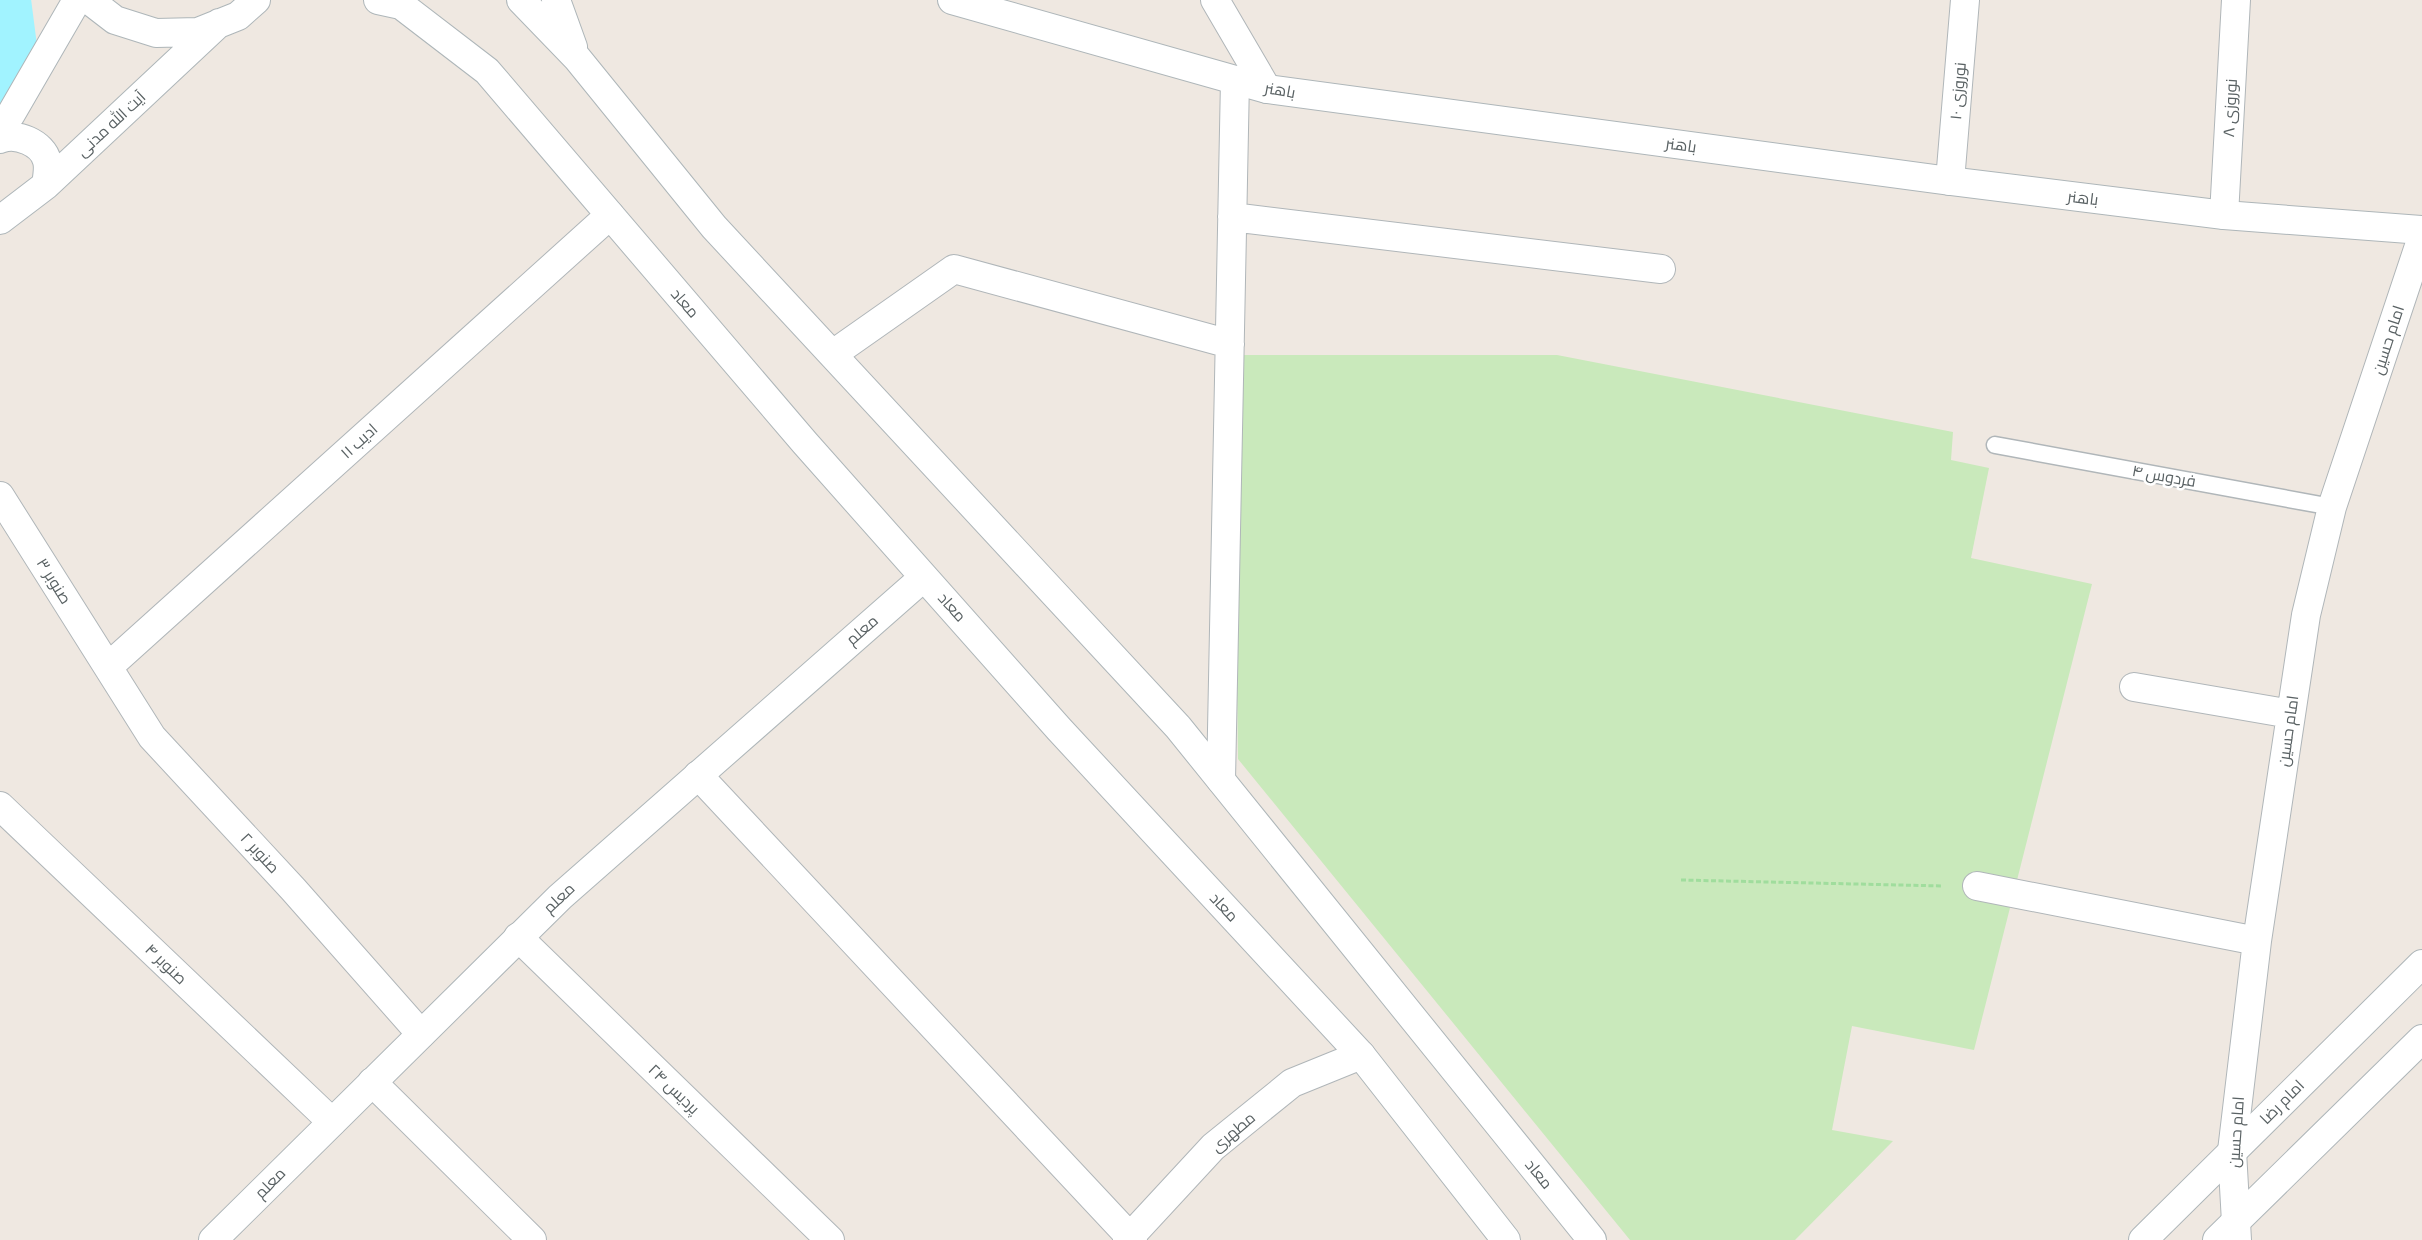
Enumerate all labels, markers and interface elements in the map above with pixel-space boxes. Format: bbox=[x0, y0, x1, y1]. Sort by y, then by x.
street label: نوروزی ۱۰ bbox=[1946, 61, 1971, 121]
street label: باهنر bbox=[1262, 78, 1297, 102]
street label: نوروزی ۸ bbox=[2219, 78, 2242, 138]
street label: آیت الله مدنی bbox=[72, 86, 151, 161]
street label: باهنر bbox=[1663, 133, 1698, 157]
street label: باهنر bbox=[2065, 187, 2100, 209]
street label: معاد bbox=[667, 284, 703, 322]
street label: امام حسین bbox=[2368, 303, 2410, 378]
street label: ادیب ۱۱ bbox=[337, 420, 381, 462]
street label: فردوس ۴ bbox=[2130, 461, 2197, 492]
street label: صنوبر ۳ bbox=[33, 554, 75, 608]
street label: معاد bbox=[934, 588, 970, 626]
street label: معلم bbox=[842, 611, 883, 650]
street label: امام حسین bbox=[2274, 694, 2304, 768]
street label: صنوبر ۲ bbox=[237, 829, 283, 877]
street label: معلم bbox=[539, 879, 580, 919]
street label: معاد bbox=[1206, 888, 1242, 926]
street label: صنوبر ۴ bbox=[141, 940, 191, 988]
street label: پردیس ۲۴ bbox=[643, 1060, 704, 1120]
street label: امام رضا bbox=[2256, 1076, 2310, 1130]
street label: امام حسین bbox=[2224, 1096, 2250, 1168]
street label: مطهری bbox=[1207, 1108, 1260, 1157]
street label: معاد bbox=[1521, 1155, 1557, 1193]
street label: معلم bbox=[251, 1164, 291, 1204]

